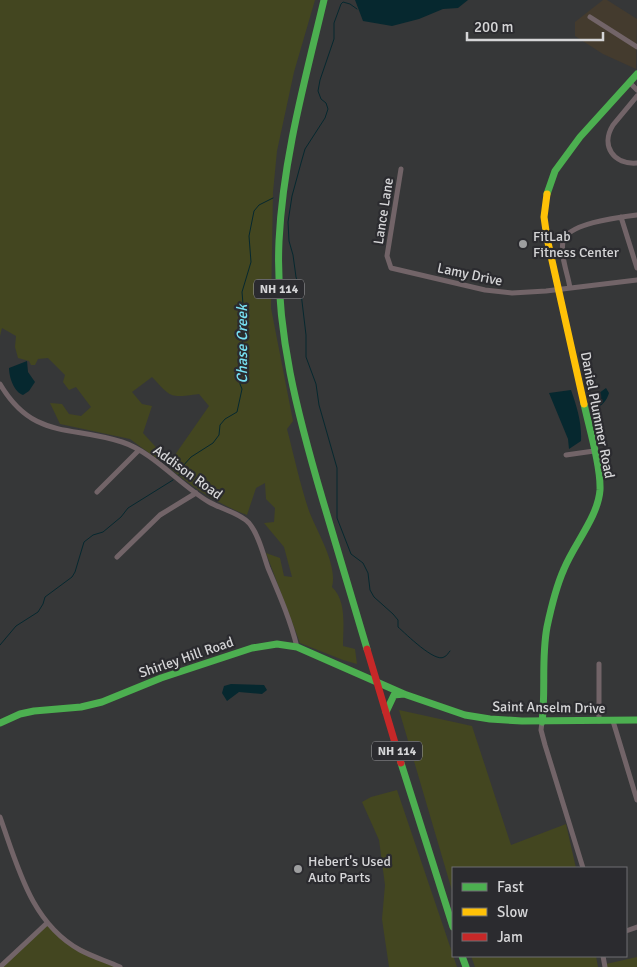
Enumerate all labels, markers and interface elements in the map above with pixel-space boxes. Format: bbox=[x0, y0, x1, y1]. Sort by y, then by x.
scale bar bbox=[467, 10, 603, 42]
text: 200 m bbox=[474, 18, 514, 36]
street label: Lance Lane bbox=[370, 176, 397, 246]
place label: FitLab Fitness Center bbox=[533, 228, 620, 261]
marker: FitLab Fitness Center bbox=[517, 238, 529, 250]
street label: Lamy Drive bbox=[436, 259, 504, 290]
road number: NH 114 bbox=[254, 280, 304, 298]
water label: Chase Creek bbox=[233, 303, 251, 384]
street label: Daniel Plummer Road bbox=[577, 350, 618, 480]
street label: Addison Road bbox=[150, 442, 226, 503]
street label: Shirley Hill Road bbox=[137, 633, 236, 682]
street label: Saint Anselm Drive bbox=[492, 698, 606, 717]
road number: NH 114 bbox=[372, 741, 422, 760]
place label: Hebert's Used Auto Parts bbox=[308, 853, 391, 886]
marker: Hebert's Used Auto Parts bbox=[292, 863, 304, 875]
legend bbox=[452, 867, 627, 957]
text: Fast bbox=[497, 878, 524, 896]
text: Slow bbox=[497, 903, 528, 921]
text: Jam bbox=[497, 928, 523, 946]

